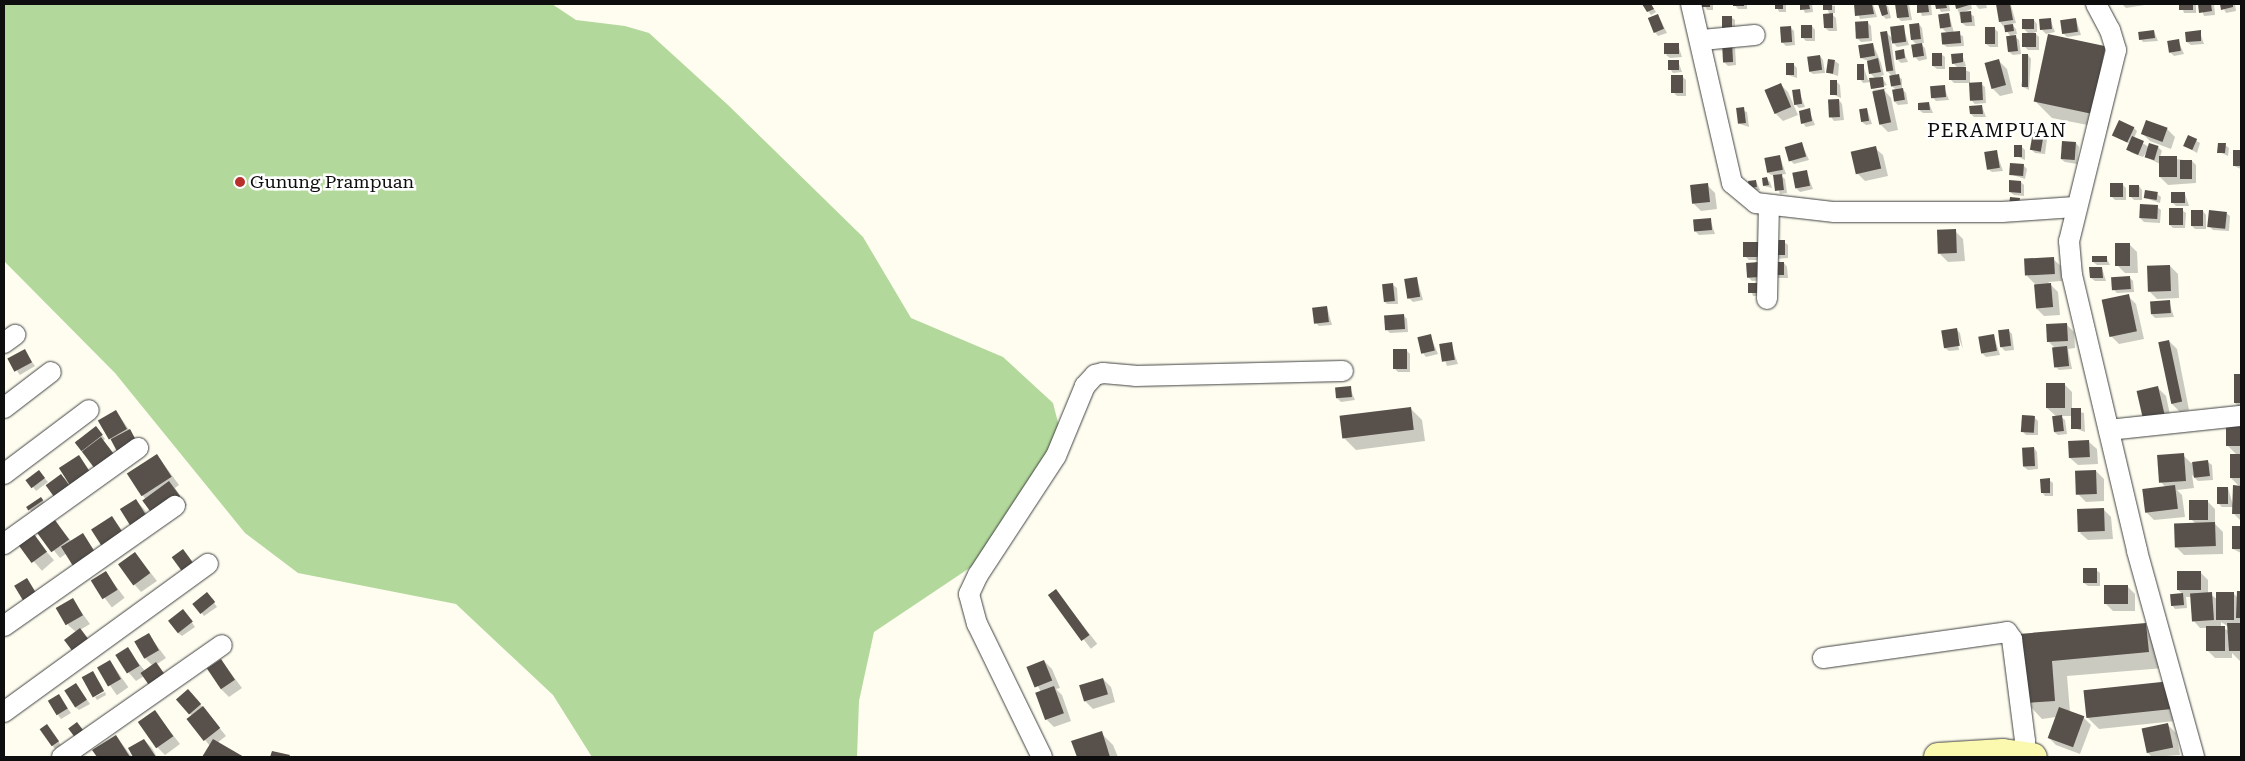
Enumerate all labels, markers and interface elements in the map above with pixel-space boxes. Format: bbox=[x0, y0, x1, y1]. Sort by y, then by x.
district label: PERAMPUAN bbox=[1926, 118, 2068, 142]
place label: Gunung Prampuan bbox=[250, 171, 414, 193]
marker: Gunung Prampuan bbox=[234, 176, 246, 188]

